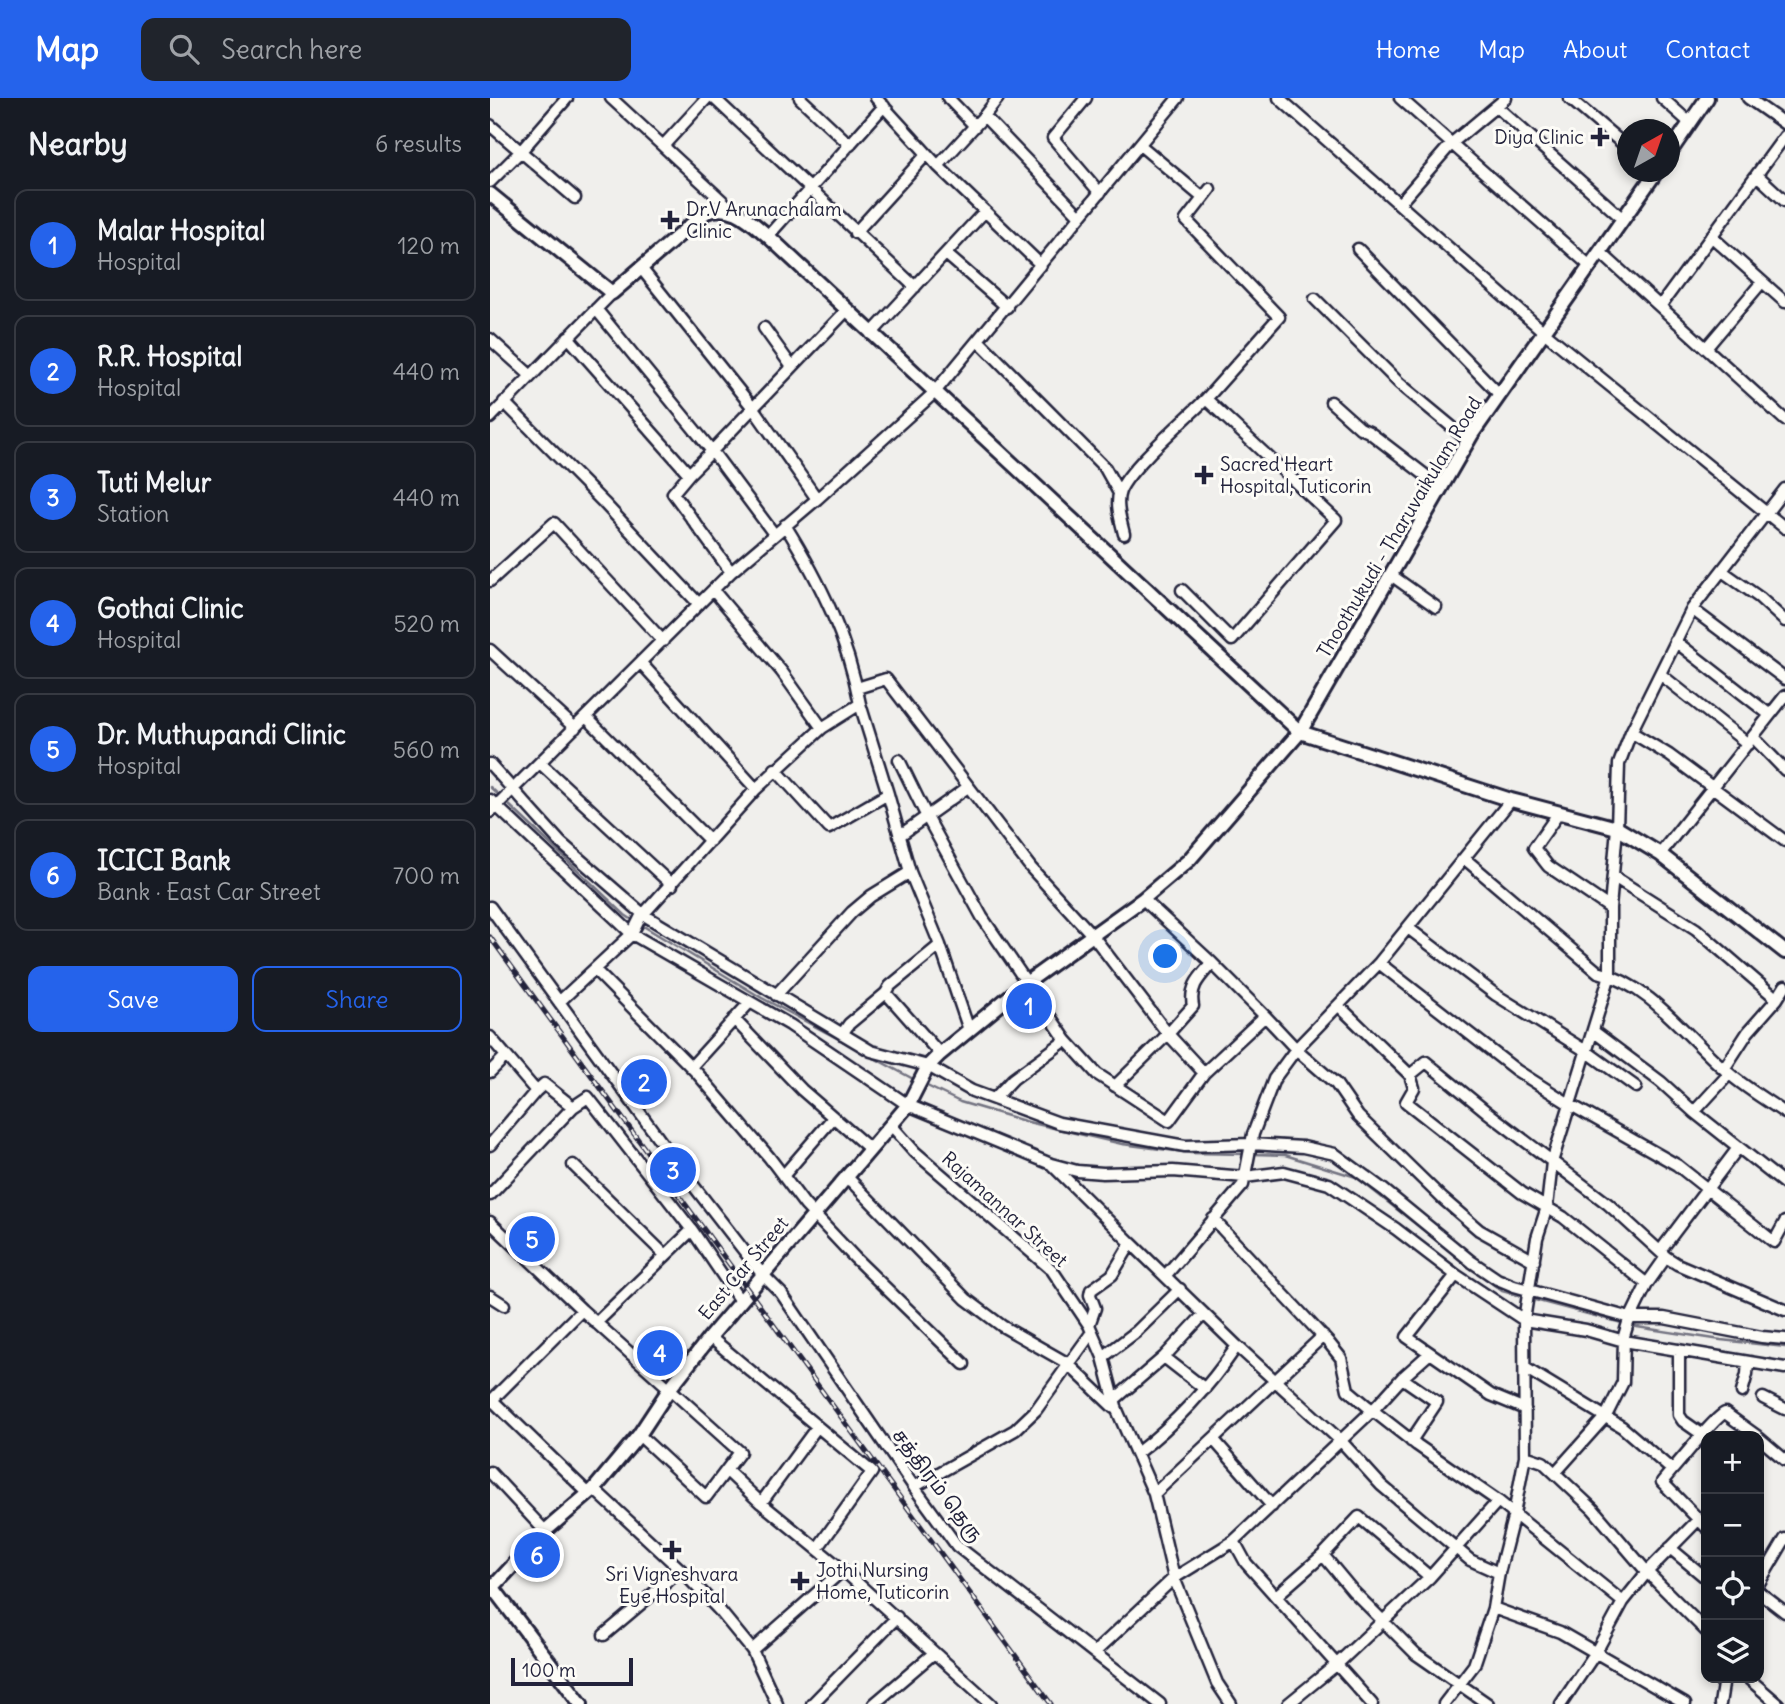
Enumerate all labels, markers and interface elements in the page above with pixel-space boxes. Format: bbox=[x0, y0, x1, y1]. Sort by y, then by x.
search box bbox=[141, 18, 631, 81]
text: Map bbox=[35, 28, 99, 70]
icon: search bbox=[165, 30, 203, 68]
text: Search here bbox=[221, 33, 362, 66]
text: Home bbox=[1376, 34, 1440, 64]
text: Map bbox=[1478, 34, 1525, 64]
text: About bbox=[1563, 34, 1627, 64]
text: Contact bbox=[1665, 34, 1750, 64]
north arrow bbox=[1617, 119, 1680, 182]
text: Nearby bbox=[28, 125, 128, 163]
place label: Diya Clinic bbox=[1494, 125, 1584, 149]
marker: Diya Clinic bbox=[1590, 127, 1610, 147]
text: 6 results bbox=[375, 129, 462, 158]
place label: Dr.V Arunachalam Clinic bbox=[686, 197, 842, 243]
marker: Dr.V Arunachalam Clinic bbox=[660, 210, 680, 230]
text: Malar Hospital bbox=[97, 214, 265, 247]
text: 1 bbox=[48, 231, 58, 260]
text: 120 m bbox=[397, 231, 460, 260]
text: Hospital bbox=[97, 247, 181, 276]
text: R.R. Hospital bbox=[97, 340, 242, 373]
text: 2 bbox=[47, 357, 59, 386]
text: 440 m bbox=[393, 357, 460, 386]
text: Hospital bbox=[97, 373, 181, 402]
street label: Thoothukudi - Tharuvaikulam Road bbox=[1311, 392, 1487, 662]
place label: Sacred Heart Hospital, Tuticorin bbox=[1220, 452, 1372, 498]
marker: Sacred Heart Hospital, Tuticorin bbox=[1194, 465, 1214, 485]
text: Tuti Melur bbox=[97, 466, 211, 499]
text: 3 bbox=[46, 483, 60, 512]
text: 440 m bbox=[393, 483, 460, 512]
text: Station bbox=[97, 499, 169, 528]
text: Gothai Clinic bbox=[97, 592, 244, 625]
text: 4 bbox=[46, 609, 60, 638]
text: 520 m bbox=[393, 609, 460, 638]
text: Hospital bbox=[97, 625, 181, 654]
text: Dr. Muthupandi Clinic bbox=[97, 718, 346, 751]
text: 5 bbox=[46, 735, 60, 764]
text: 560 m bbox=[393, 735, 460, 764]
text: Hospital bbox=[97, 751, 181, 780]
text: ICICI Bank bbox=[97, 844, 231, 877]
text: 6 bbox=[46, 861, 60, 890]
text: 700 m bbox=[393, 861, 460, 890]
text: Bank · East Car Street bbox=[97, 877, 321, 906]
your location bbox=[1148, 939, 1182, 973]
button: Save bbox=[28, 966, 238, 1032]
button: Share bbox=[252, 966, 462, 1032]
pin: 1 bbox=[1006, 980, 1052, 1032]
pin: 2 bbox=[621, 1056, 667, 1108]
pin: 3 bbox=[650, 1144, 696, 1196]
street label: Rajamannar Street bbox=[937, 1146, 1073, 1272]
street label: East Car Street bbox=[693, 1211, 793, 1325]
pin: 5 bbox=[509, 1213, 555, 1265]
pin: 4 bbox=[637, 1327, 683, 1379]
street label: சத்திரம் தெரு bbox=[886, 1424, 988, 1548]
map controls bbox=[1701, 1431, 1764, 1683]
button: + bbox=[1701, 1431, 1764, 1494]
button: − bbox=[1701, 1494, 1764, 1557]
pin: 6 bbox=[514, 1529, 560, 1581]
marker: Sri Vigneshvara Eye Hospital bbox=[662, 1540, 682, 1560]
button: locate bbox=[1701, 1557, 1764, 1620]
place label: Jothi Nursing Home, Tuticorin bbox=[816, 1558, 949, 1604]
place label: Sri Vigneshvara Eye Hospital bbox=[606, 1562, 739, 1608]
marker: Jothi Nursing Home, Tuticorin bbox=[790, 1571, 810, 1591]
button: layers bbox=[1701, 1620, 1764, 1683]
scale bar bbox=[511, 1655, 634, 1687]
text: 100 m bbox=[522, 1658, 576, 1682]

